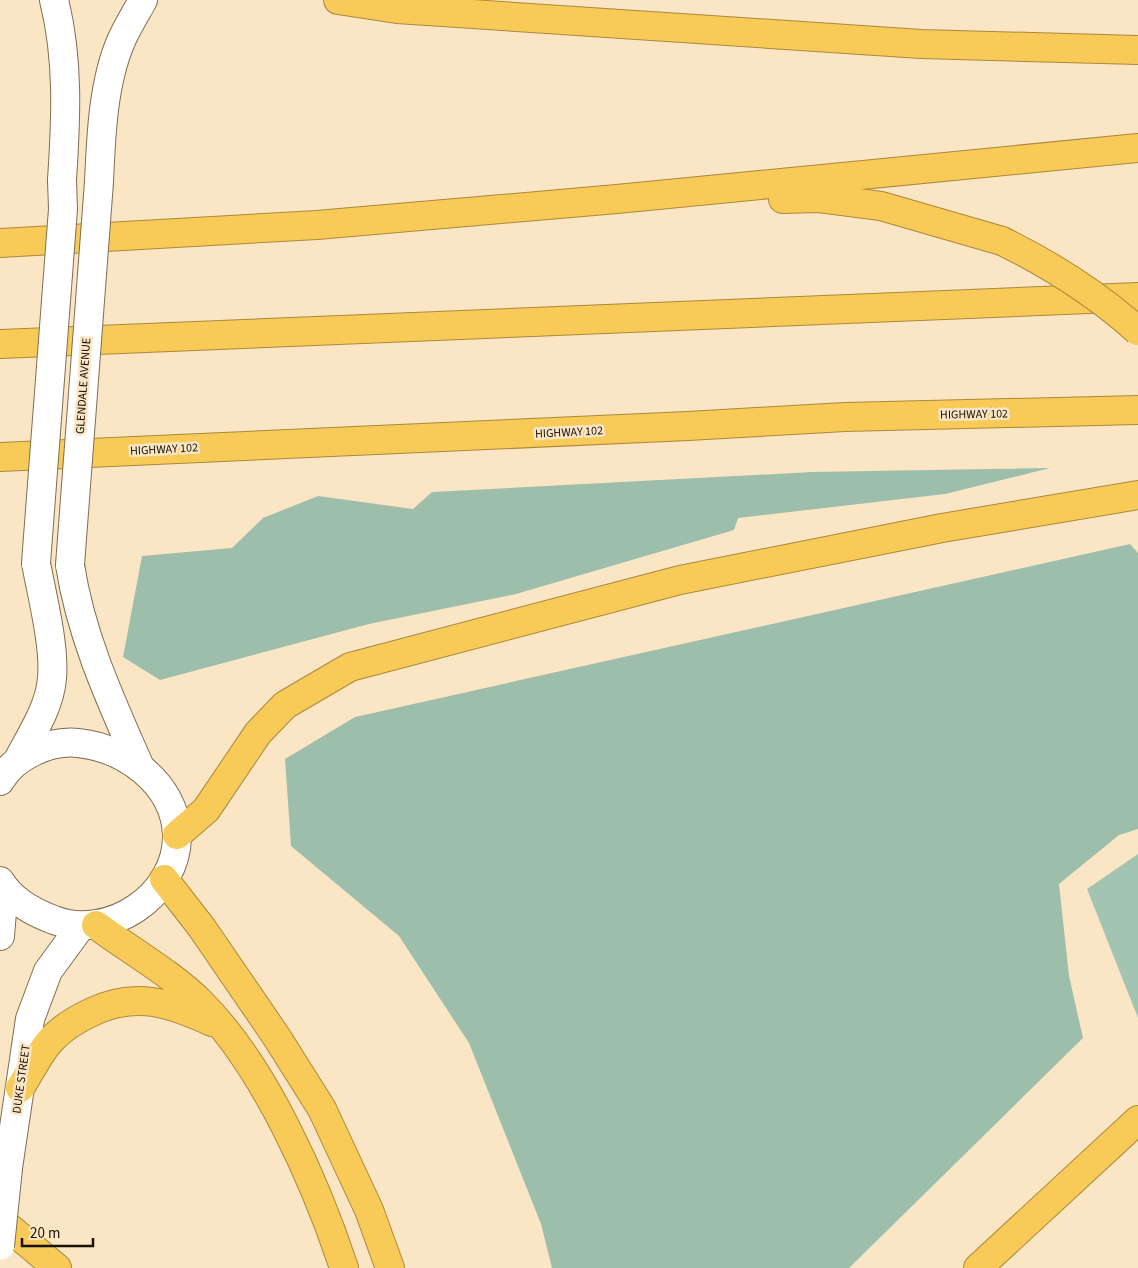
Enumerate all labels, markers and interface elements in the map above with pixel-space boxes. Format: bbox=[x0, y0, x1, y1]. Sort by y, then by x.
street label: GLENDALE AVENUE bbox=[72, 337, 95, 435]
street label: HIGHWAY 102 bbox=[940, 405, 1008, 424]
street label: HIGHWAY 102 bbox=[535, 422, 603, 443]
street label: HIGHWAY 102 bbox=[130, 439, 198, 460]
street label: DUKE STREET bbox=[8, 1043, 35, 1115]
scale bar bbox=[22, 1216, 94, 1248]
text: 20 m bbox=[30, 1223, 60, 1244]

